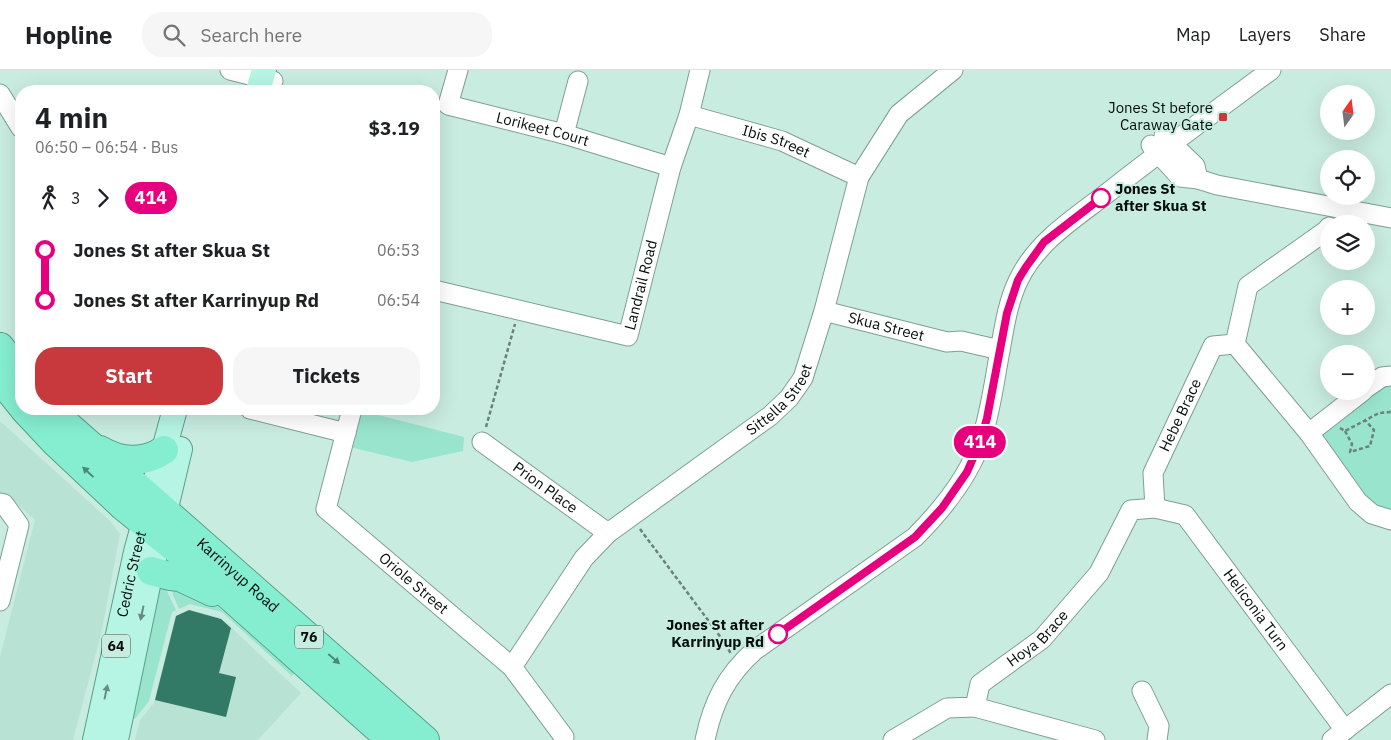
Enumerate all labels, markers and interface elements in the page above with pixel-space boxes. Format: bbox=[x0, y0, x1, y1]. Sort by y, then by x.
search box bbox=[142, 12, 492, 57]
text: Hopline bbox=[25, 19, 112, 51]
icon: search bbox=[160, 21, 188, 49]
text: Search here bbox=[200, 23, 302, 47]
text: Map bbox=[1176, 23, 1211, 46]
text: Layers bbox=[1239, 23, 1291, 46]
text: Share bbox=[1319, 23, 1366, 46]
north arrow bbox=[1320, 85, 1375, 140]
map controls bbox=[1320, 85, 1375, 400]
place label: Jones St before Caraway Gate bbox=[1108, 98, 1213, 134]
text: 4 min bbox=[35, 99, 108, 136]
street label: Lorikeet Court bbox=[494, 107, 591, 150]
marker: Jones St before Caraway Gate bbox=[1217, 111, 1229, 123]
text: $3.19 bbox=[368, 116, 420, 140]
street label: Ibis Street bbox=[740, 120, 813, 162]
text: 06:50 – 06:54 · Bus bbox=[35, 137, 178, 157]
button: locate bbox=[1320, 150, 1375, 205]
place label: Jones St after Skua St bbox=[1115, 179, 1207, 215]
icon: walk bbox=[35, 184, 63, 212]
icon: forward bbox=[89, 184, 117, 212]
text: 414 bbox=[135, 186, 167, 209]
text: 3 bbox=[71, 188, 81, 208]
marker: Jones St after Skua St bbox=[1091, 188, 1111, 208]
button: layers bbox=[1320, 215, 1375, 270]
text: Jones St after Skua St bbox=[73, 238, 270, 262]
street label: Landrail Road bbox=[620, 238, 661, 332]
text: 06:53 bbox=[377, 240, 420, 260]
button: + bbox=[1320, 280, 1375, 335]
text: Jones St after Karrinyup Rd bbox=[73, 288, 319, 312]
text: 06:54 bbox=[377, 290, 420, 310]
street label: Skua Street bbox=[846, 307, 926, 345]
button: − bbox=[1320, 345, 1375, 400]
button: Start bbox=[35, 347, 223, 405]
button: Tickets bbox=[233, 347, 420, 405]
street label: Sittella Street bbox=[742, 361, 816, 439]
street label: Hebe Brace bbox=[1155, 375, 1205, 454]
line badge: 414 bbox=[951, 426, 1009, 458]
text: 414 bbox=[964, 430, 996, 453]
street label: Prion Place bbox=[509, 457, 582, 517]
one-way arrow bbox=[82, 466, 94, 478]
street label: Cedric Street bbox=[112, 529, 150, 619]
street label: Karrinyup Road bbox=[193, 533, 283, 616]
street label: Oriole Street bbox=[375, 548, 452, 618]
street label: Heliconia Turn bbox=[1219, 565, 1293, 654]
one-way arrow bbox=[138, 606, 146, 621]
street label: Hoya Brace bbox=[1003, 606, 1072, 671]
place label: Jones St after Karrinyup Rd bbox=[666, 615, 764, 651]
marker: Jones St after Karrinyup Rd bbox=[768, 624, 788, 644]
road number: 76 bbox=[295, 626, 323, 648]
road number: 64 bbox=[102, 634, 130, 658]
one-way arrow bbox=[327, 653, 339, 665]
one-way arrow bbox=[102, 685, 110, 700]

